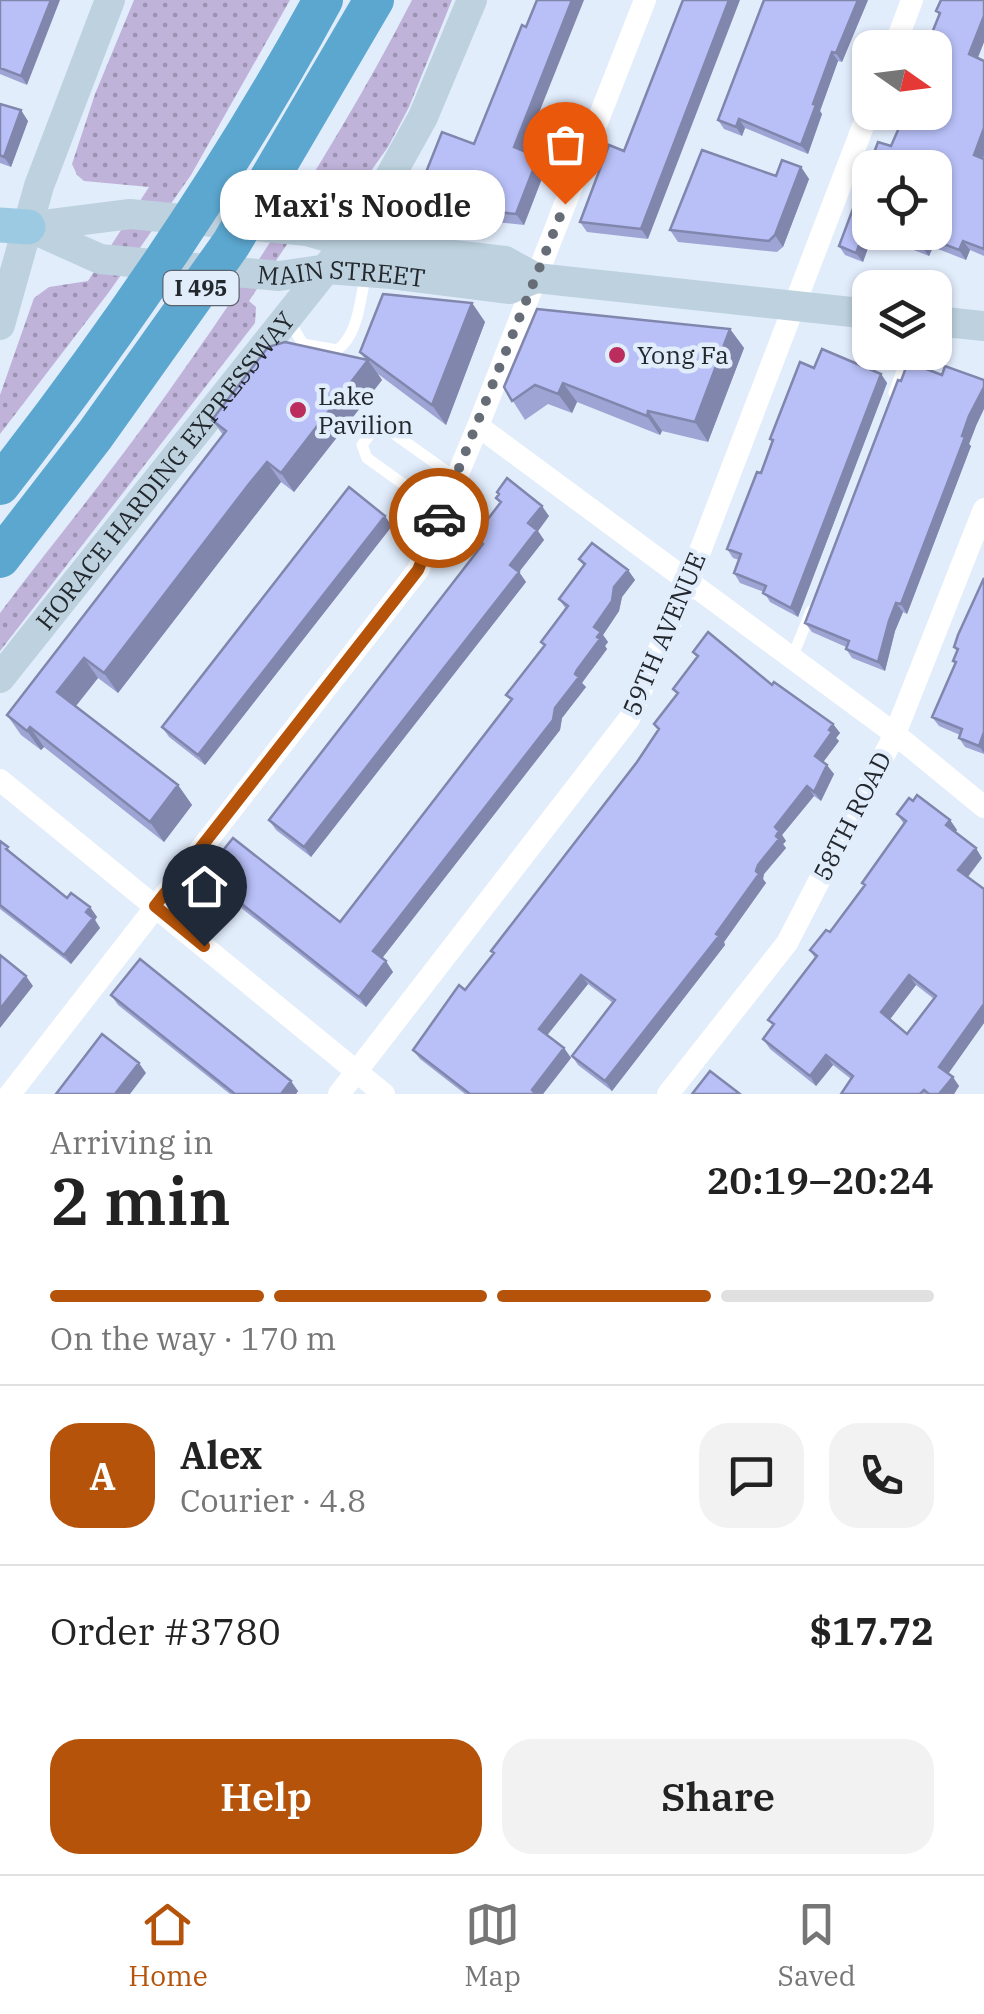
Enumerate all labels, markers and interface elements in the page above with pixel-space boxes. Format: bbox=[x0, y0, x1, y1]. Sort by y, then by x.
north arrow bbox=[852, 30, 952, 130]
map controls bbox=[852, 30, 952, 370]
pin bbox=[523, 102, 608, 205]
icon: bag bbox=[538, 117, 593, 172]
button: locate bbox=[852, 150, 952, 250]
callout: Maxi's Noodle bbox=[220, 169, 505, 239]
text: Maxi's Noodle bbox=[254, 184, 471, 226]
street label: MAIN STREET bbox=[256, 252, 427, 294]
button: layers bbox=[852, 270, 952, 370]
road number: I 495 bbox=[164, 271, 238, 305]
street label: HORACE HARDING EXPRESSWAY bbox=[28, 304, 302, 636]
place label: Yong Fa bbox=[637, 338, 729, 371]
marker: Yong Fa bbox=[606, 344, 628, 366]
place label: Lake Pavilion bbox=[318, 379, 413, 441]
marker: Lake Pavilion bbox=[287, 399, 309, 421]
courier bbox=[389, 468, 489, 568]
icon: car bbox=[412, 491, 467, 546]
street label: 59TH AVENUE bbox=[614, 547, 713, 720]
street label: 58TH ROAD bbox=[805, 746, 898, 886]
pin bbox=[162, 844, 247, 947]
icon: home bbox=[177, 859, 232, 914]
text: Arriving in bbox=[50, 1121, 213, 1163]
text: 20:19–20:24 bbox=[707, 1155, 934, 1204]
text: 2 min bbox=[50, 1158, 231, 1243]
text: On the way · 170 m bbox=[50, 1317, 336, 1359]
button: chat bbox=[699, 1423, 804, 1528]
button: phone bbox=[829, 1423, 934, 1528]
text: Alex bbox=[180, 1430, 262, 1479]
text: A bbox=[89, 1451, 116, 1500]
text: Courier · 4.8 bbox=[180, 1479, 366, 1521]
text: Order #3780 bbox=[50, 1606, 281, 1655]
text: $17.72 bbox=[809, 1606, 934, 1655]
button: Help bbox=[50, 1739, 482, 1854]
button: Share bbox=[502, 1739, 934, 1854]
tab: Home bbox=[128, 1897, 208, 1994]
tab: Map bbox=[464, 1897, 521, 1994]
tab: Saved bbox=[777, 1897, 856, 1994]

